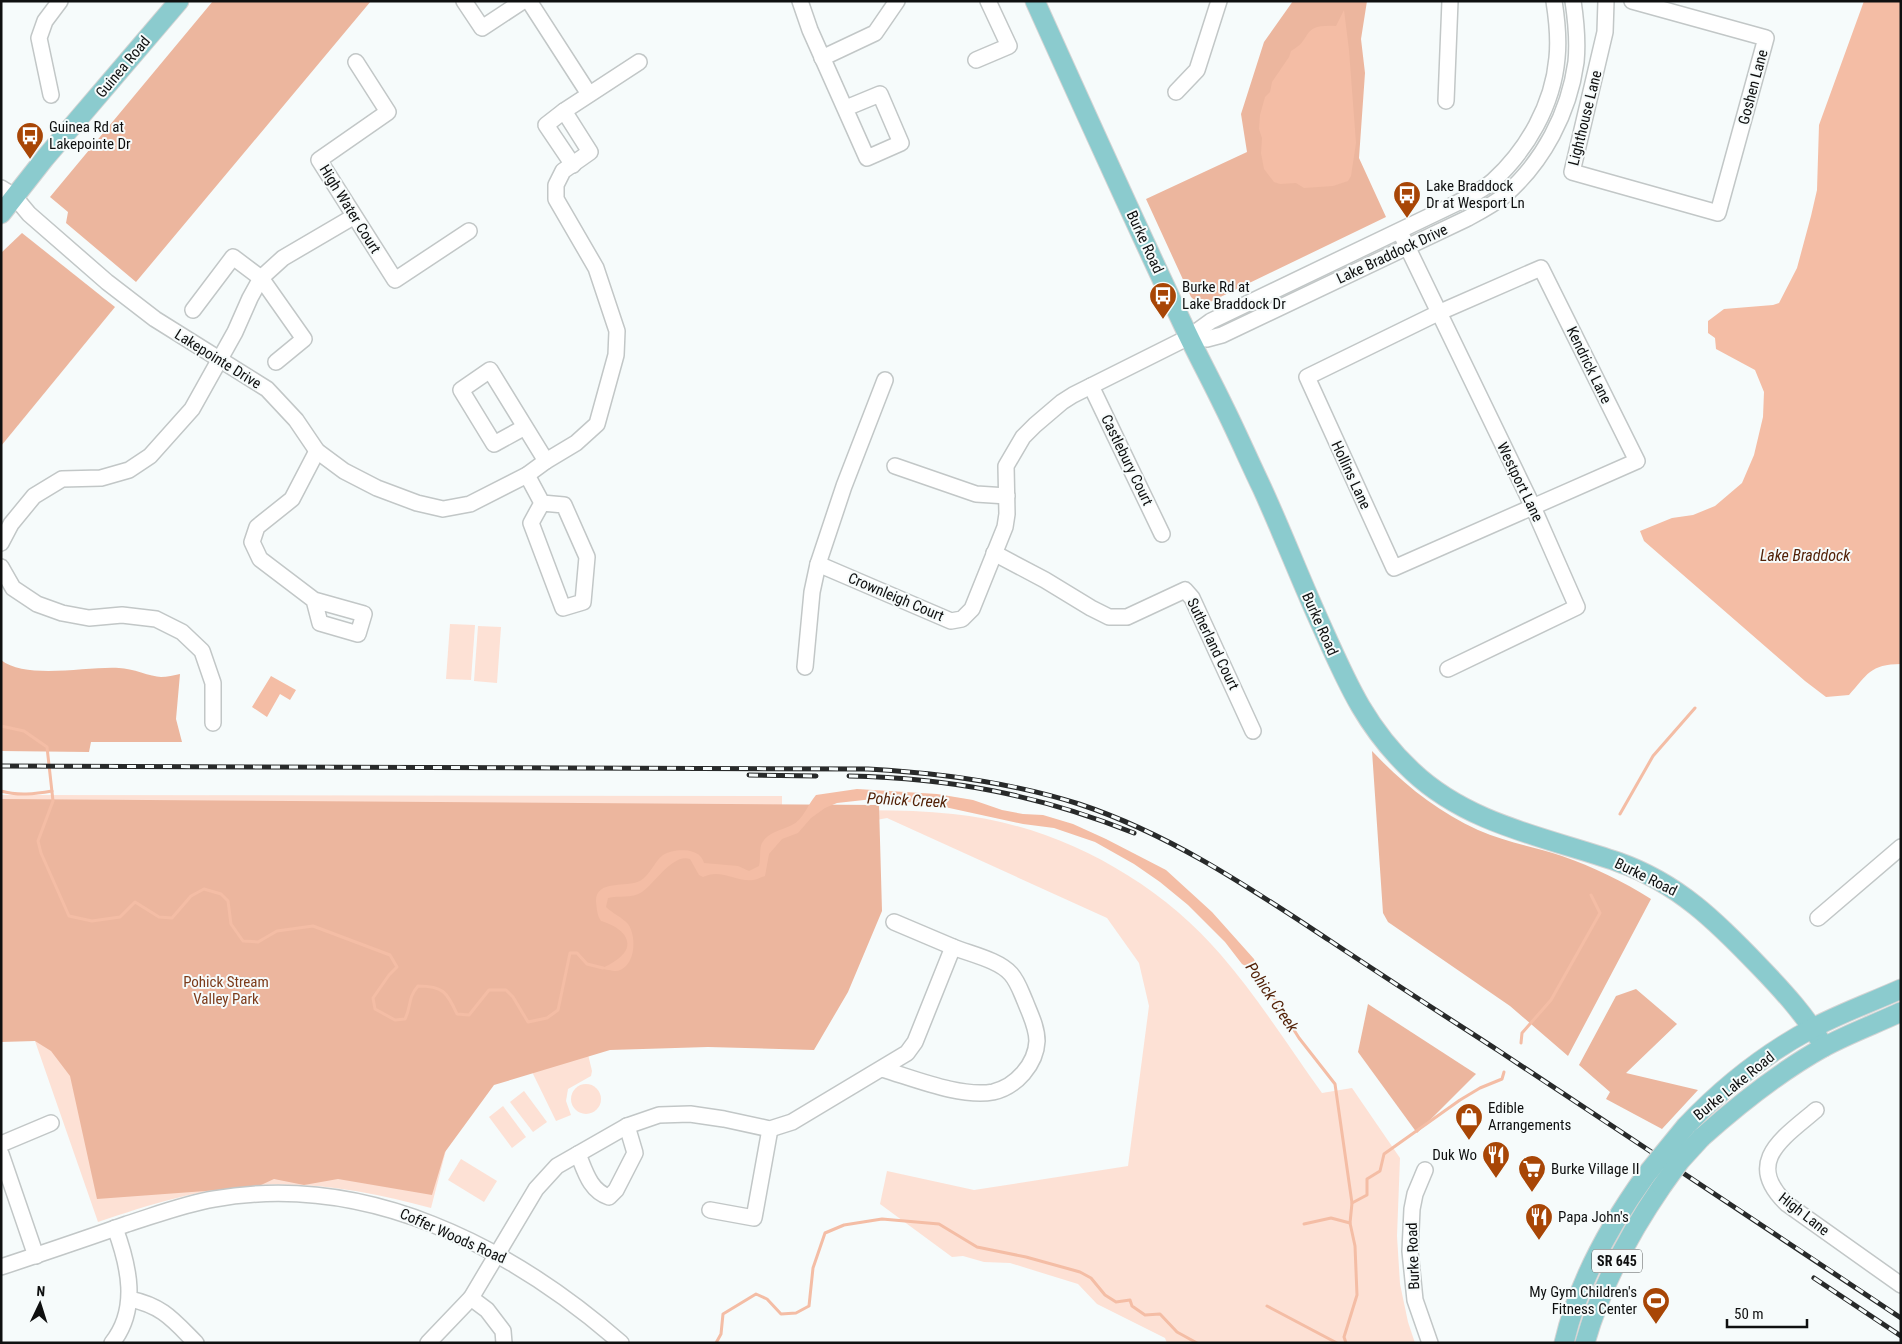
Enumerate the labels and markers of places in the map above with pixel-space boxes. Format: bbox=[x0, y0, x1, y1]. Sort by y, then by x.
place label: Guinea Rd at Lakepointe Dr bbox=[49, 118, 131, 153]
bus stop icon: Guinea Rd at Lakepointe Dr bbox=[15, 121, 45, 160]
place label: Lake Braddock Dr at Wesport Ln bbox=[1426, 177, 1525, 212]
bus stop icon: Lake Braddock Dr at Wesport Ln bbox=[1392, 180, 1422, 219]
place label: Burke Rd at Lake Braddock Dr bbox=[1182, 278, 1286, 313]
bus stop icon: Burke Rd at Lake Braddock Dr bbox=[1148, 281, 1178, 320]
place label: Edible Arrangements bbox=[1488, 1099, 1571, 1134]
shop icon: Edible Arrangements bbox=[1454, 1102, 1484, 1141]
restaurant icon: Duk Wo bbox=[1481, 1140, 1511, 1179]
place label: Duk Wo bbox=[1432, 1146, 1477, 1164]
supermarket icon: Burke Village II bbox=[1517, 1154, 1547, 1193]
place label: Burke Village II bbox=[1551, 1160, 1639, 1178]
restaurant icon: Papa John's bbox=[1524, 1202, 1554, 1241]
place label: Papa John's bbox=[1558, 1208, 1629, 1226]
place label: My Gym Children's Fitness Center bbox=[1529, 1283, 1637, 1318]
sports icon: My Gym Children's Fitness Center bbox=[1641, 1286, 1671, 1325]

